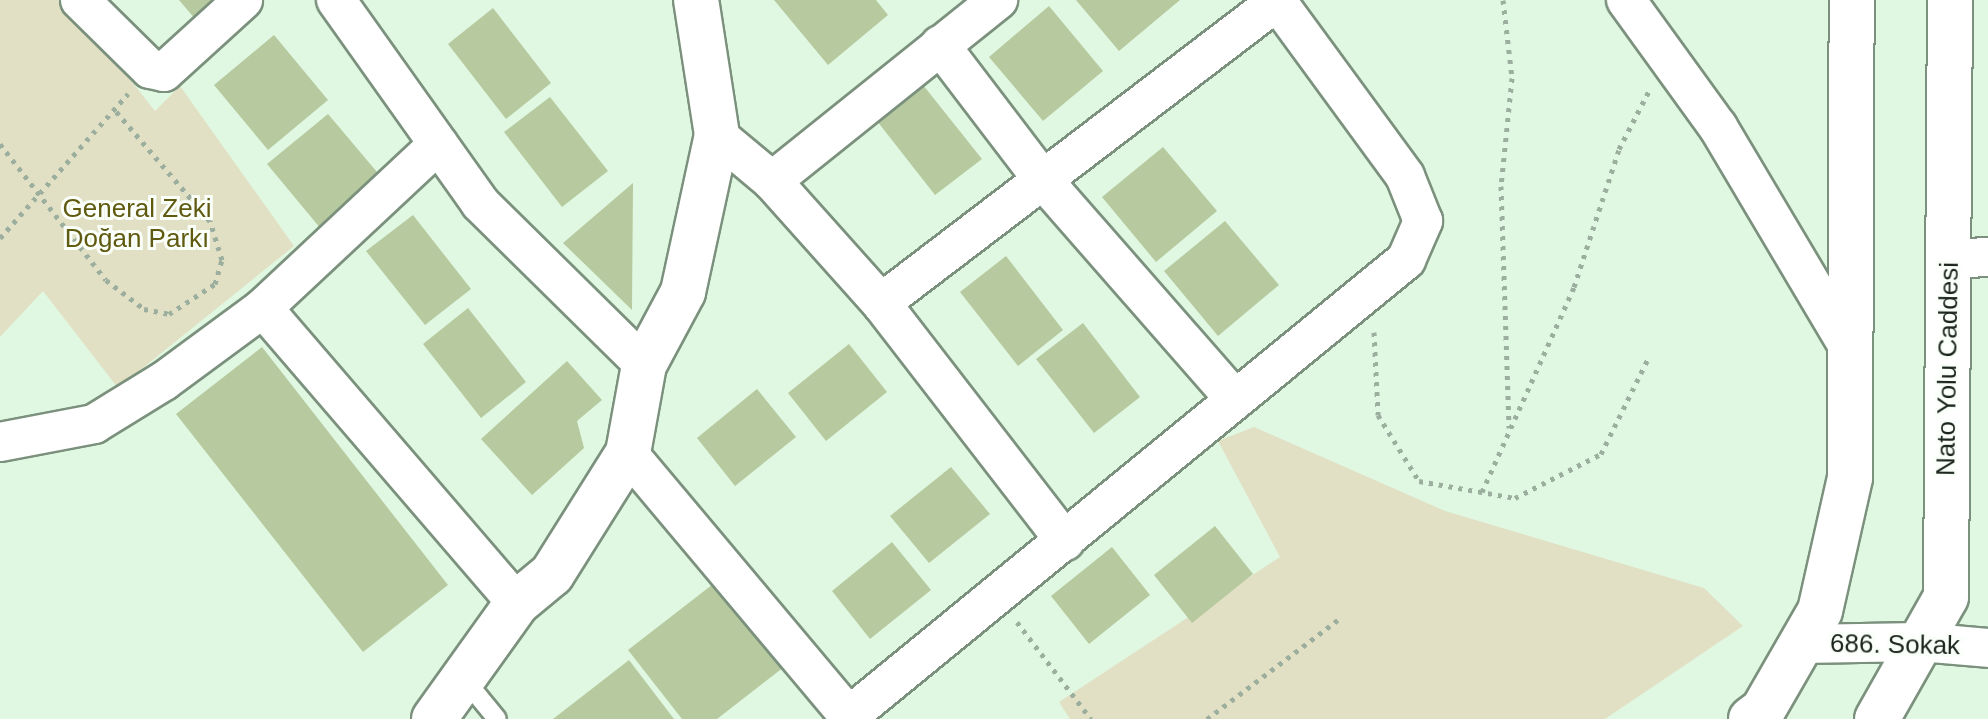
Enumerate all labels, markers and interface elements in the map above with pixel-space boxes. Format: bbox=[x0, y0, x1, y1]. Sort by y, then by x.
park label: General Zeki Doğan Parkı bbox=[63, 193, 211, 254]
street label: Nato Yolu Caddesi bbox=[1931, 262, 1965, 476]
street label: 686. Sokak bbox=[1830, 628, 1960, 662]

